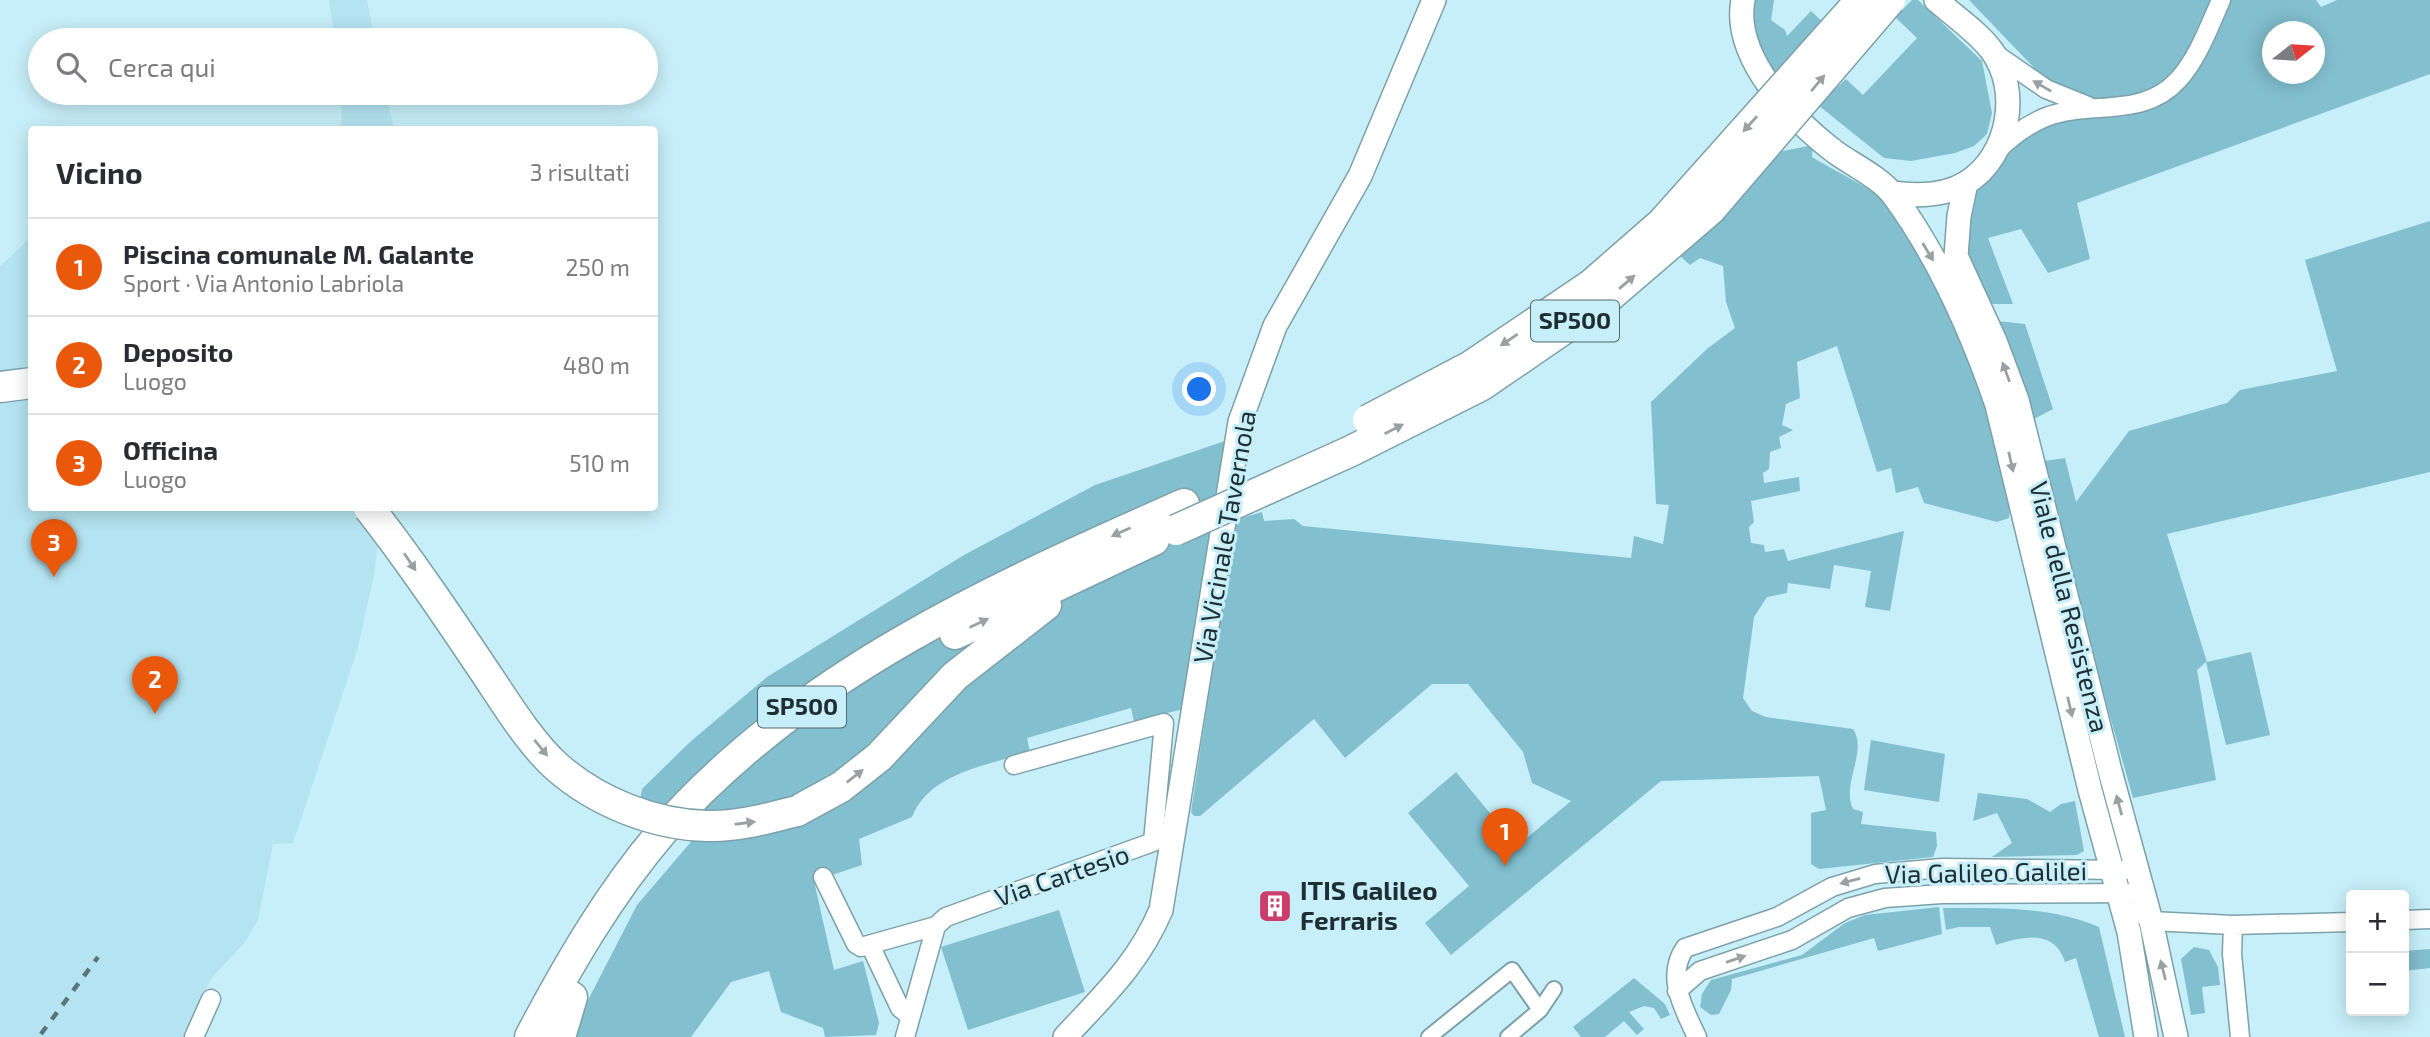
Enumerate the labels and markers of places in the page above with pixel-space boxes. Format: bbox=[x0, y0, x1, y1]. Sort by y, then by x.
pin: 3 bbox=[31, 519, 77, 577]
pin: 2 bbox=[132, 656, 178, 714]
pin: 1 bbox=[1482, 808, 1528, 866]
place label: ITIS Galileo Ferraris bbox=[1300, 874, 1438, 935]
building icon: ITIS Galileo Ferraris bbox=[1256, 887, 1294, 925]

